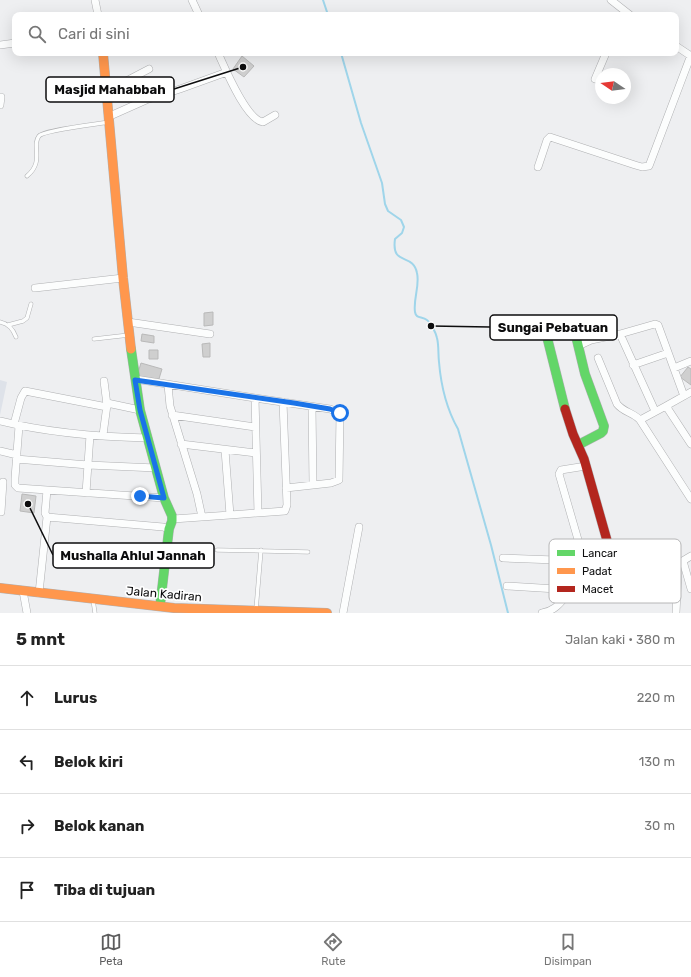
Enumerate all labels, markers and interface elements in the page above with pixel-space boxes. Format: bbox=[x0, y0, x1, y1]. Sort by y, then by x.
search box bbox=[12, 12, 679, 56]
icon: search bbox=[26, 23, 48, 45]
text: Cari di sini bbox=[58, 25, 130, 43]
north arrow bbox=[595, 68, 631, 104]
callout: Masjid Mahabbah bbox=[46, 77, 174, 102]
text: Masjid Mahabbah bbox=[54, 82, 166, 97]
callout: Sungai Pebatuan bbox=[490, 315, 617, 340]
text: Sungai Pebatuan bbox=[498, 320, 608, 335]
route start bbox=[331, 404, 349, 422]
route end bbox=[131, 487, 149, 505]
legend bbox=[549, 539, 681, 603]
callout: Mushalla Ahlul Jannah bbox=[53, 543, 214, 568]
text: Lancar bbox=[582, 547, 618, 560]
text: Mushalla Ahlul Jannah bbox=[60, 548, 206, 563]
text: Padat bbox=[582, 565, 613, 578]
text: Macet bbox=[582, 583, 614, 596]
street label: Jalan Kadiran bbox=[125, 584, 203, 604]
text: 5 mnt bbox=[16, 629, 65, 649]
text: Jalan kaki · 380 m bbox=[565, 632, 675, 647]
icon: ahead bbox=[16, 687, 38, 709]
text: Lurus bbox=[54, 689, 97, 707]
text: 220 m bbox=[637, 690, 675, 705]
icon: left bbox=[16, 751, 38, 773]
text: Belok kiri bbox=[54, 753, 123, 771]
text: 130 m bbox=[639, 754, 675, 769]
icon: right bbox=[16, 815, 38, 837]
text: Belok kanan bbox=[54, 817, 144, 835]
text: 30 m bbox=[644, 818, 675, 833]
icon: arrive bbox=[16, 879, 38, 901]
text: Tiba di tujuan bbox=[54, 881, 155, 899]
tab: Peta bbox=[99, 931, 123, 968]
tab: Rute bbox=[321, 931, 346, 968]
tab: Disimpan bbox=[544, 931, 592, 968]

